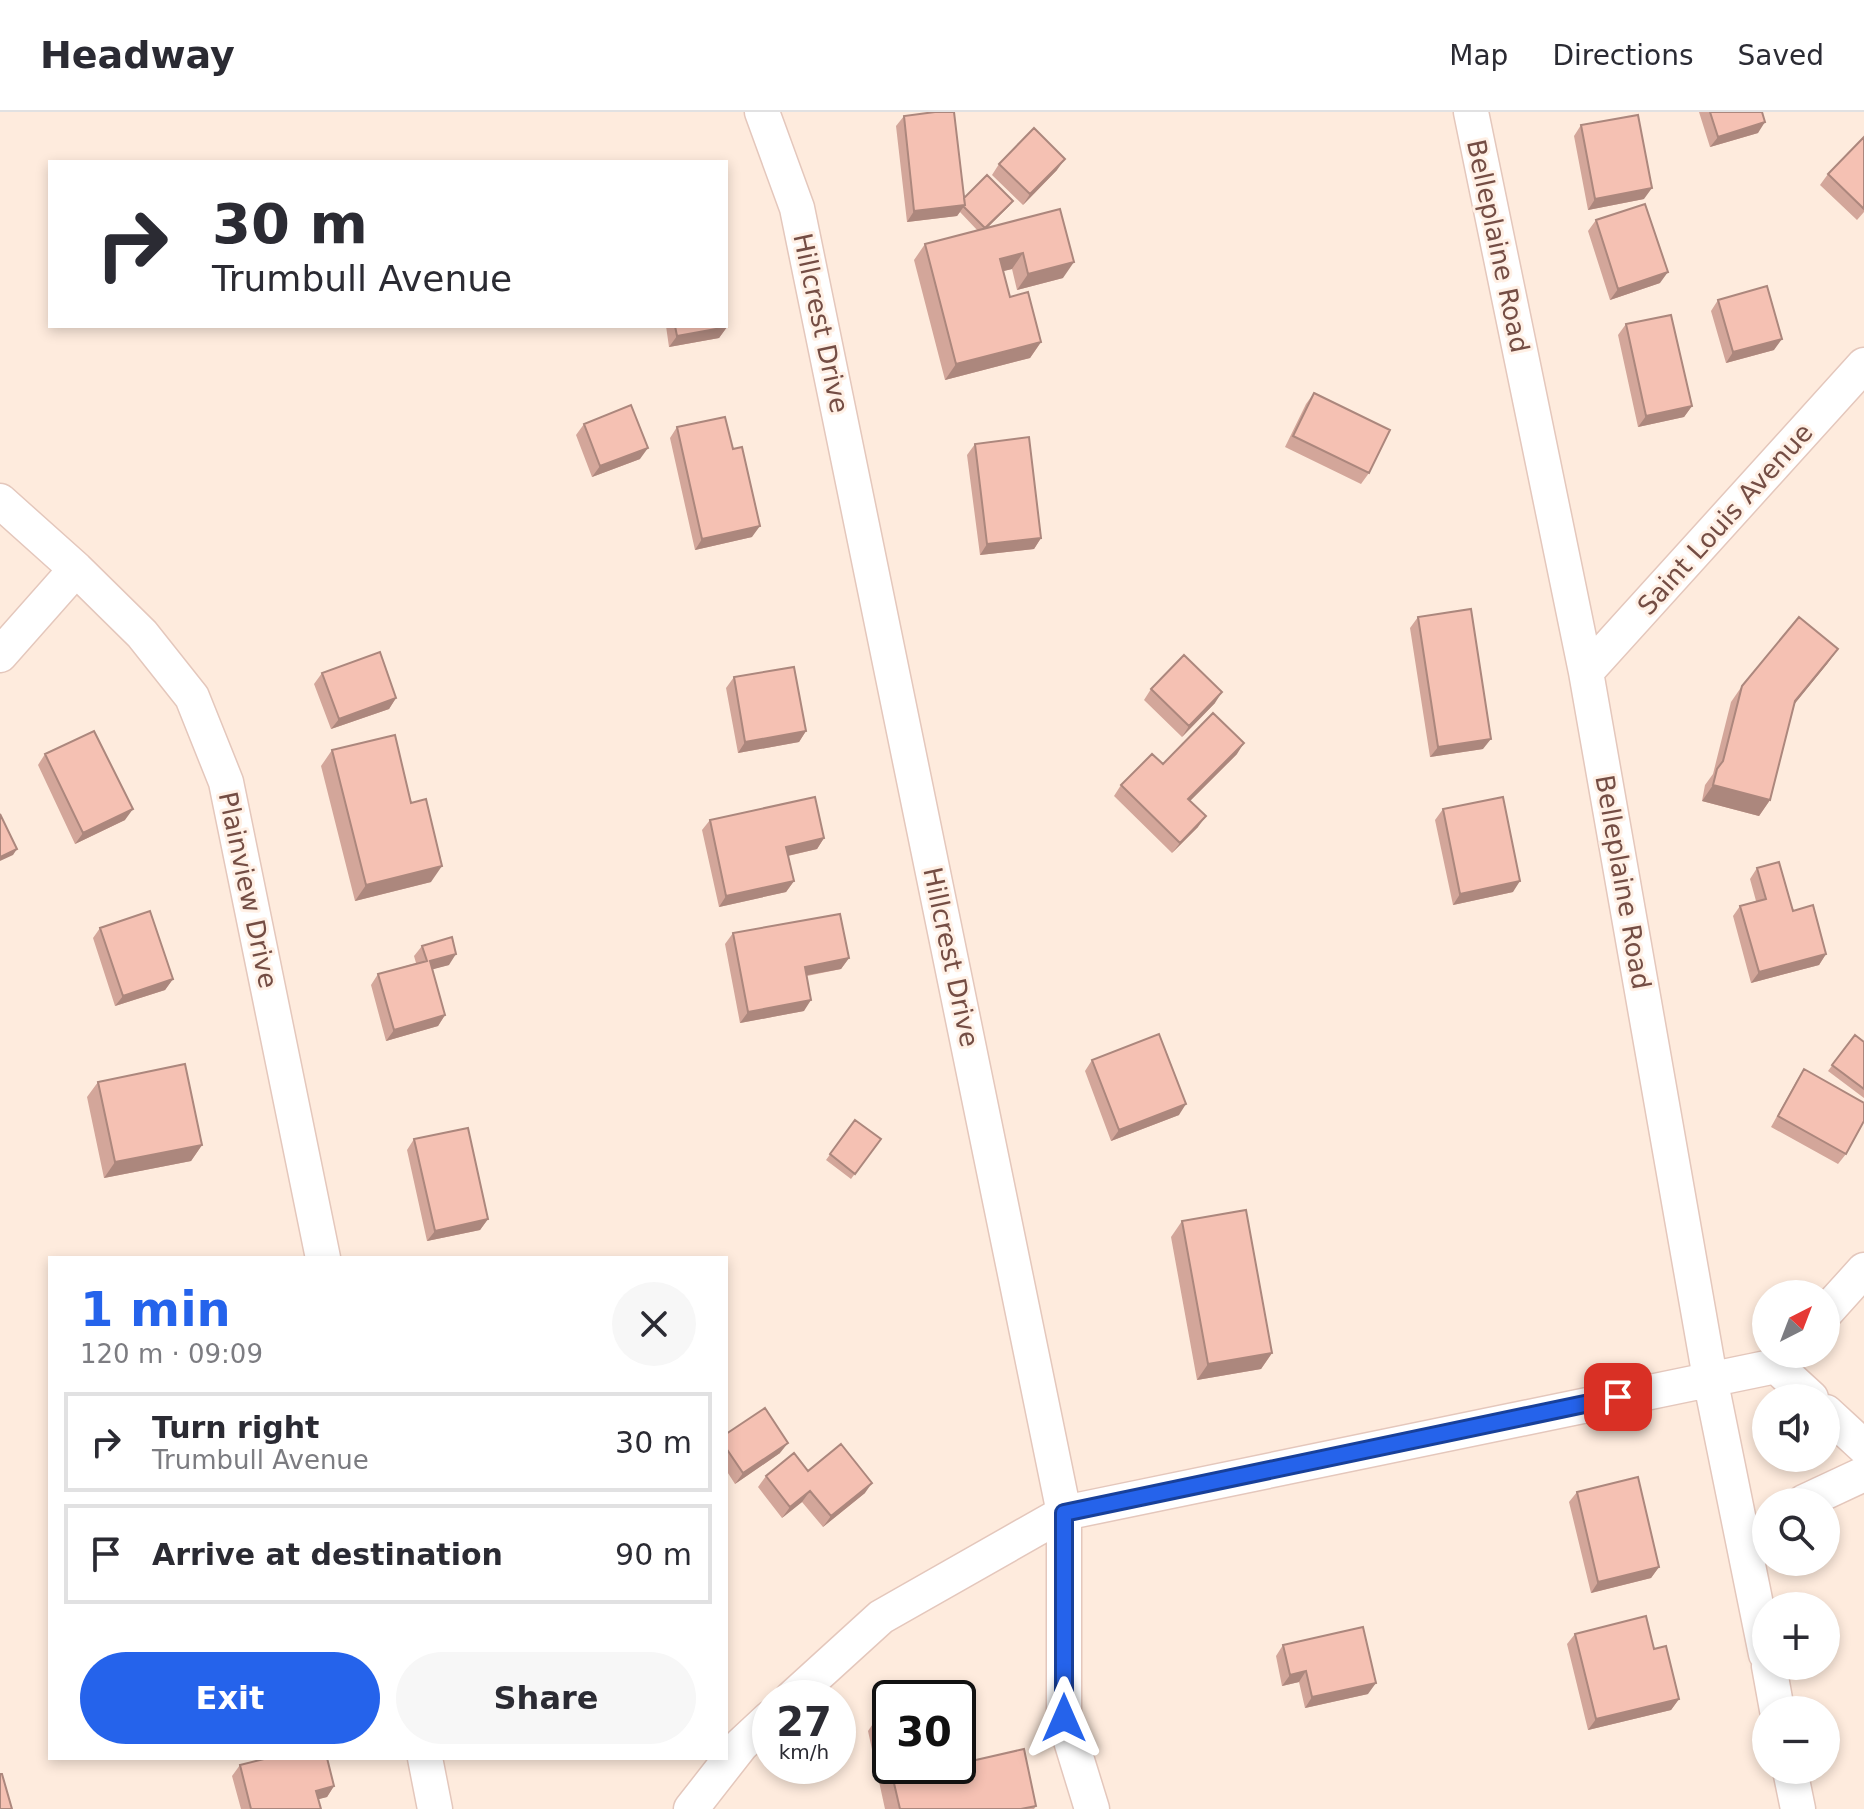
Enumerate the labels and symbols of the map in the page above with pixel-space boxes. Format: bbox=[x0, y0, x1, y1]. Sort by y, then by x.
street label: Belleplaine Road bbox=[1461, 137, 1535, 355]
street label: Hillcrest Drive bbox=[787, 230, 855, 416]
street label: Saint Louis Avenue bbox=[1631, 417, 1819, 621]
street label: Belleplaine Road bbox=[1589, 772, 1657, 992]
street label: Plainview Drive bbox=[213, 789, 283, 991]
street label: Hillcrest Drive bbox=[917, 864, 985, 1050]
north arrow bbox=[1752, 1280, 1840, 1368]
pin bbox=[1584, 1363, 1652, 1431]
position arrow bbox=[1022, 1676, 1106, 1760]
speed limit sign: 30 bbox=[872, 1680, 976, 1784]

